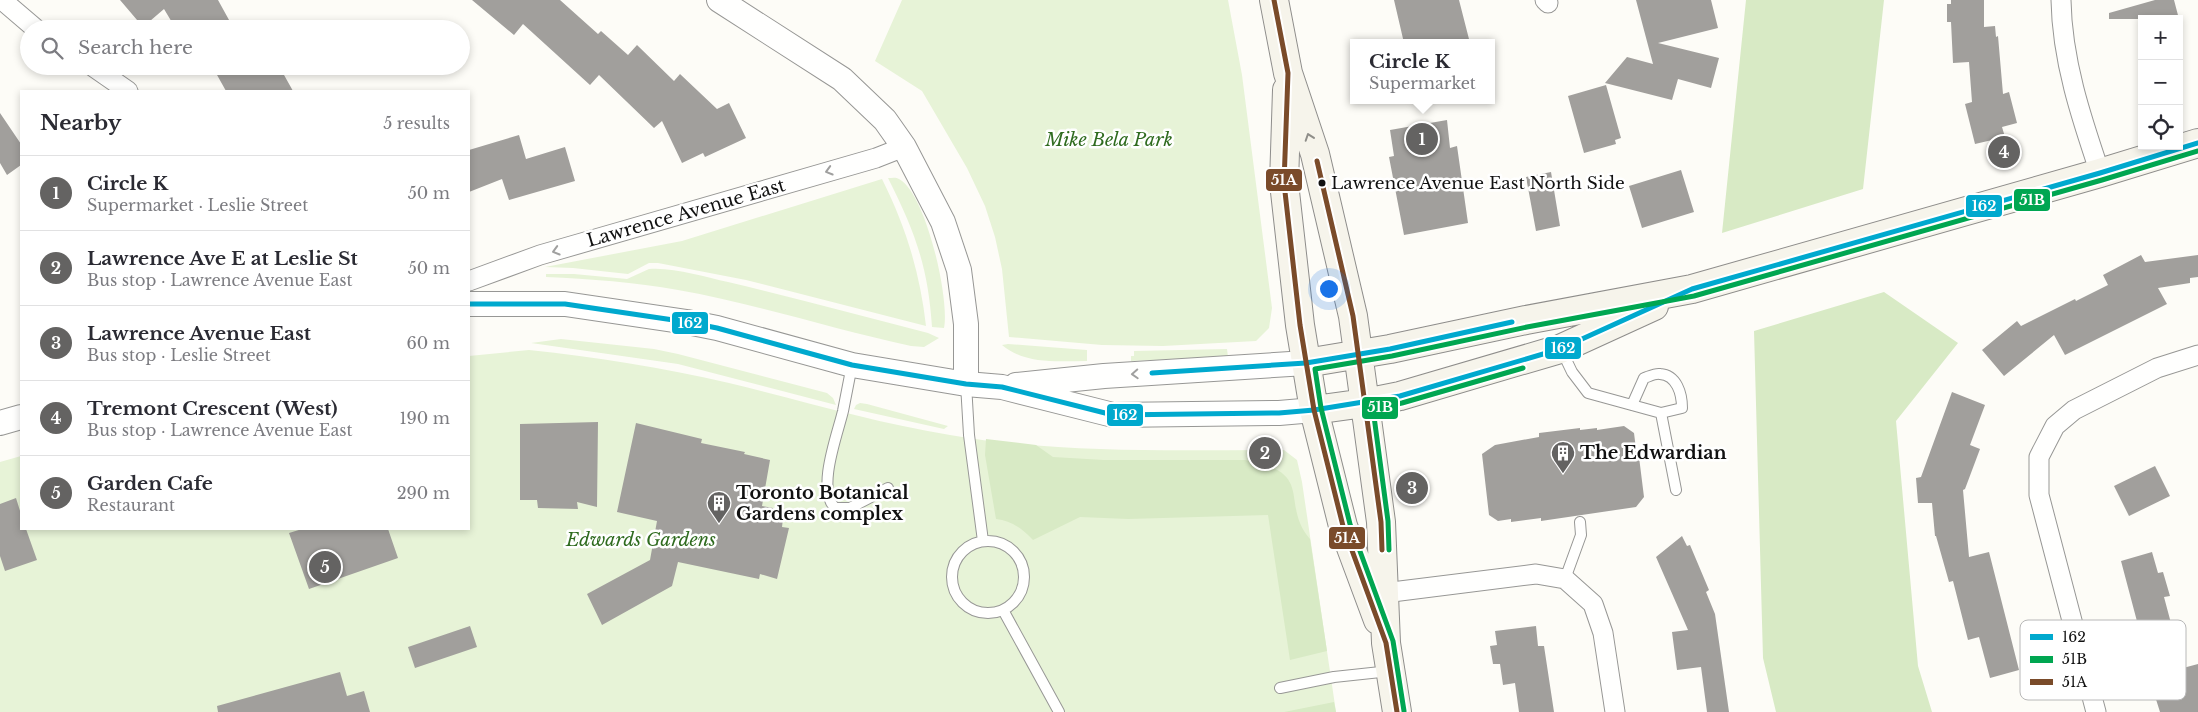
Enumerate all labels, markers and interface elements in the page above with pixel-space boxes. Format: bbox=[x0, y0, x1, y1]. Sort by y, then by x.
map controls bbox=[2138, 15, 2183, 150]
button: + bbox=[2138, 15, 2183, 60]
search box bbox=[20, 20, 470, 75]
icon: search bbox=[38, 34, 66, 62]
text: Search here bbox=[78, 36, 193, 59]
popup bbox=[1350, 39, 1495, 104]
text: Circle K bbox=[1369, 50, 1450, 73]
button: − bbox=[2138, 60, 2183, 105]
text: Supermarket bbox=[1369, 73, 1476, 93]
button: locate bbox=[2138, 105, 2183, 150]
text: Nearby bbox=[40, 110, 121, 136]
text: 5 results bbox=[383, 113, 450, 133]
pin: 1 bbox=[1406, 120, 1438, 158]
park label: Mike Bela Park bbox=[1044, 129, 1173, 151]
pin: 4 bbox=[1988, 133, 2020, 171]
one-way arrow bbox=[1305, 134, 1315, 142]
one-way arrow bbox=[826, 166, 834, 176]
line badge: 51A bbox=[1265, 168, 1303, 192]
text: 51A bbox=[1271, 171, 1298, 189]
text: Circle K bbox=[87, 172, 168, 195]
place label: Lawrence Avenue East North Side bbox=[1331, 173, 1625, 194]
street label: Lawrence Avenue East bbox=[584, 174, 788, 252]
marker: Lawrence Avenue East North Side bbox=[1317, 178, 1327, 188]
text: 1 bbox=[53, 183, 59, 203]
text: 50 m bbox=[408, 183, 450, 203]
line badge: 51B bbox=[2013, 188, 2051, 212]
text: 51B bbox=[2019, 191, 2045, 209]
line badge: 162 bbox=[1965, 194, 2003, 218]
text: Supermarket · Leslie Street bbox=[87, 195, 308, 215]
text: 162 bbox=[1972, 197, 1996, 215]
one-way arrow bbox=[552, 245, 560, 255]
text: Lawrence Ave E at Leslie St bbox=[87, 247, 358, 270]
text: 2 bbox=[51, 258, 61, 278]
text: 50 m bbox=[408, 258, 450, 278]
text: Bus stop · Lawrence Avenue East bbox=[87, 270, 353, 290]
your location bbox=[1316, 276, 1342, 302]
line badge: 162 bbox=[671, 311, 709, 335]
text: 162 bbox=[678, 314, 702, 332]
text: Lawrence Avenue East bbox=[87, 322, 311, 345]
text: 3 bbox=[51, 333, 61, 353]
text: 60 m bbox=[407, 333, 450, 353]
line badge: 162 bbox=[1544, 336, 1582, 360]
text: 162 bbox=[1551, 339, 1575, 357]
text: Bus stop · Leslie Street bbox=[87, 345, 271, 365]
one-way arrow bbox=[1131, 368, 1139, 379]
line badge: 51B bbox=[1361, 396, 1399, 420]
text: Tremont Crescent (West) bbox=[87, 397, 338, 420]
text: 51B bbox=[1367, 398, 1393, 416]
line badge: 162 bbox=[1106, 403, 1144, 427]
text: 162 bbox=[1113, 406, 1137, 424]
text: 4 bbox=[51, 408, 61, 428]
text: 190 m bbox=[399, 408, 450, 428]
text: Bus stop · Lawrence Avenue East bbox=[87, 420, 353, 440]
pin: 2 bbox=[1249, 434, 1281, 472]
building icon: The Edwardian bbox=[1550, 440, 1576, 474]
place label: The Edwardian bbox=[1580, 442, 1727, 464]
pin: 3 bbox=[1396, 469, 1428, 507]
text: Garden Cafe bbox=[87, 472, 213, 495]
place label: Toronto Botanical Gardens complex bbox=[736, 482, 909, 525]
text: 5 bbox=[51, 483, 61, 503]
text: 290 m bbox=[397, 483, 450, 503]
building icon: Toronto Botanical Gardens complex bbox=[706, 490, 732, 524]
text: Restaurant bbox=[87, 495, 175, 515]
line badge: 51A bbox=[1328, 526, 1366, 550]
park label: Edwards Gardens bbox=[565, 529, 716, 551]
text: 51A bbox=[1334, 529, 1361, 547]
pin: 5 bbox=[309, 548, 341, 586]
legend bbox=[2020, 620, 2186, 700]
text: 162 bbox=[2062, 628, 2086, 646]
text: 51B bbox=[2062, 650, 2087, 668]
text: 51A bbox=[2062, 673, 2087, 691]

